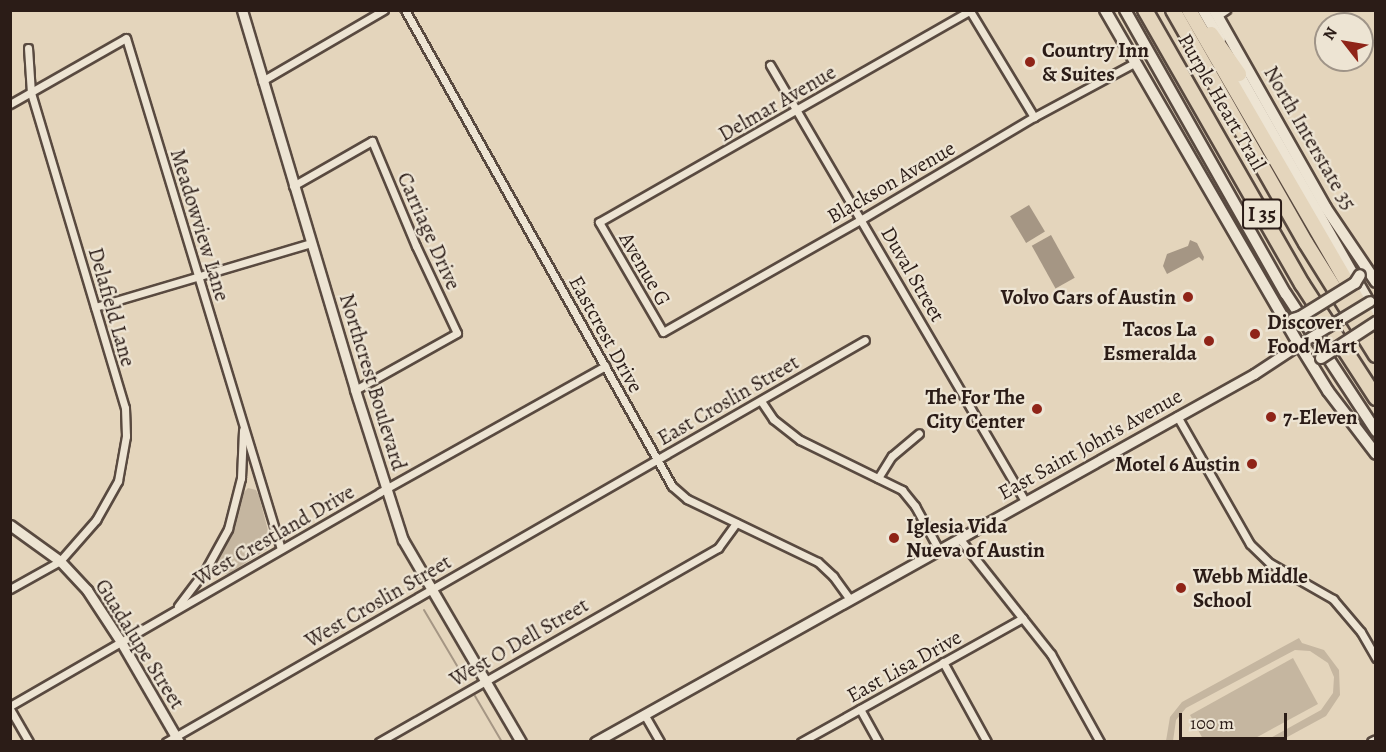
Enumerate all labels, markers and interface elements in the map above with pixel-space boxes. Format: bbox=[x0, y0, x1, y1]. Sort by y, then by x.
north arrow bbox=[1314, 12, 1374, 72]
text: N bbox=[1318, 23, 1343, 44]
street label: Purple Heart Trail bbox=[1173, 29, 1271, 175]
place label: Country Inn & Suites bbox=[1042, 37, 1149, 87]
marker: Country Inn & Suites bbox=[1023, 55, 1037, 69]
street label: Delmar Avenue bbox=[714, 59, 840, 147]
street label: North Interstate 35 bbox=[1259, 61, 1361, 215]
street label: Blackson Avenue bbox=[822, 135, 960, 229]
street label: Meadowview Lane bbox=[165, 146, 235, 304]
street label: Carriage Drive bbox=[392, 168, 466, 294]
road number: I 35 bbox=[1241, 197, 1283, 231]
street label: Duval Street bbox=[876, 222, 950, 326]
street label: Avenue G bbox=[614, 228, 676, 310]
street label: Delafield Lane bbox=[83, 245, 141, 369]
street label: Eastcrest Drive bbox=[563, 271, 649, 397]
place label: Volvo Cars of Austin bbox=[1001, 284, 1176, 310]
marker: Volvo Cars of Austin bbox=[1181, 290, 1195, 304]
street label: Northcrest Boulevard bbox=[334, 291, 412, 473]
place label: Discover Food Mart bbox=[1267, 309, 1357, 359]
place label: Tacos La Esmeralda bbox=[1103, 316, 1197, 366]
marker: Discover Food Mart bbox=[1248, 327, 1262, 341]
marker: Tacos La Esmeralda bbox=[1202, 334, 1216, 348]
street label: East Croslin Street bbox=[653, 349, 803, 451]
street label: East Saint John's Avenue bbox=[994, 383, 1186, 505]
place label: The For The City Center bbox=[926, 384, 1025, 434]
marker: The For The City Center bbox=[1030, 402, 1044, 416]
place label: 7-Eleven bbox=[1283, 404, 1358, 430]
marker: 7-Eleven bbox=[1264, 410, 1278, 424]
place label: Motel 6 Austin bbox=[1115, 451, 1240, 477]
marker: Motel 6 Austin bbox=[1245, 457, 1259, 471]
street label: West Crestland Drive bbox=[189, 479, 359, 591]
place label: Iglesia Vida Nueva of Austin bbox=[906, 513, 1045, 563]
marker: Iglesia Vida Nueva of Austin bbox=[887, 531, 901, 545]
street label: West Croslin Street bbox=[300, 549, 456, 653]
place label: Webb Middle School bbox=[1193, 563, 1308, 613]
street label: Guadalupe Street bbox=[90, 574, 190, 714]
marker: Webb Middle School bbox=[1174, 581, 1188, 595]
street label: West O Dell Street bbox=[445, 592, 593, 692]
street label: East Lisa Drive bbox=[842, 624, 966, 708]
scale bar bbox=[1182, 701, 1290, 739]
text: 100 m bbox=[1190, 711, 1234, 735]

